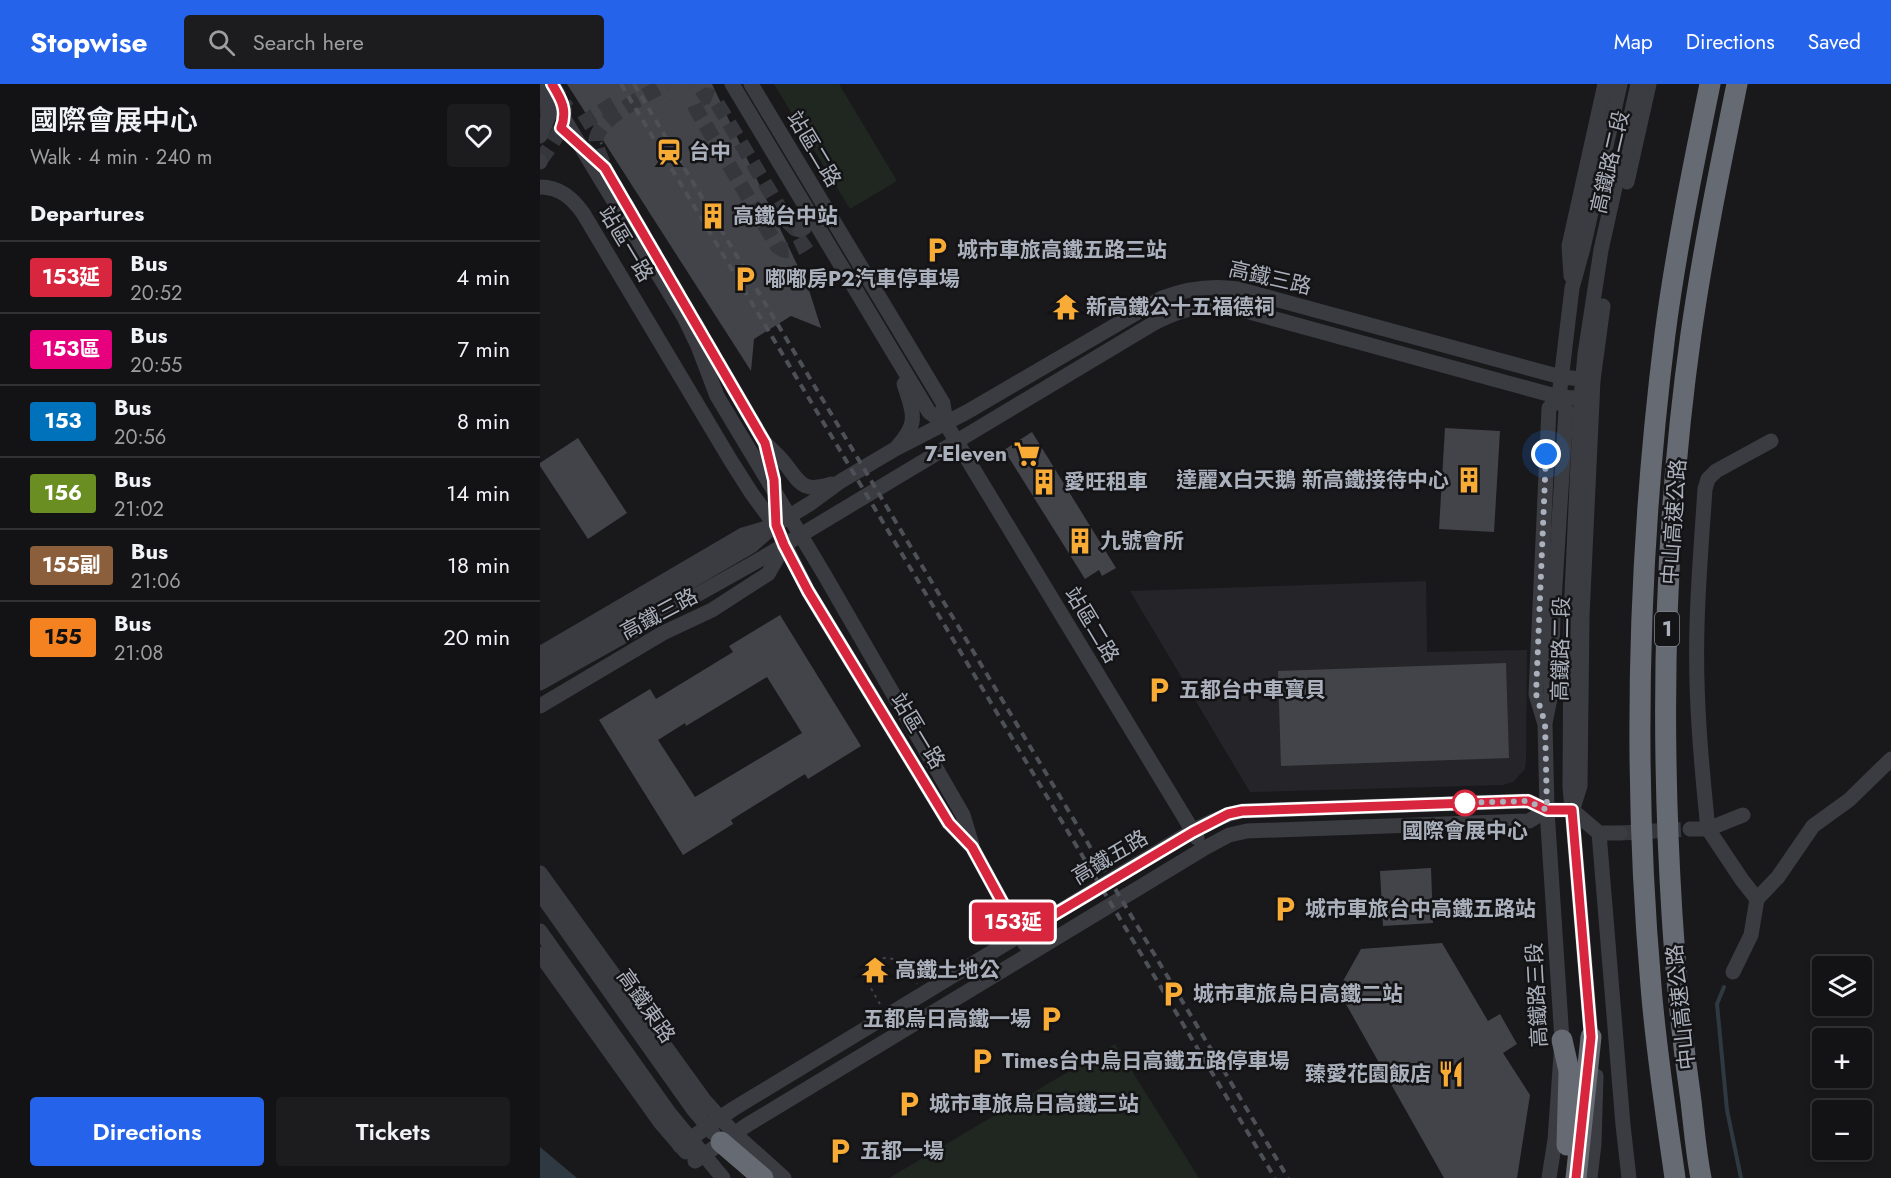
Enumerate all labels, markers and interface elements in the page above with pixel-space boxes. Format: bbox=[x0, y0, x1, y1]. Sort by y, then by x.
search box bbox=[184, 15, 604, 69]
text: Stopwise bbox=[30, 22, 148, 63]
icon: search bbox=[205, 26, 238, 59]
text: Search here bbox=[253, 26, 364, 58]
text: Map bbox=[1614, 27, 1653, 57]
text: Directions bbox=[1686, 27, 1775, 57]
text: Saved bbox=[1808, 27, 1861, 57]
text: 國際會展中心 bbox=[30, 100, 198, 141]
button: heart bbox=[447, 104, 510, 167]
street label: 站區二路 bbox=[780, 105, 848, 193]
street label: 高鐵路二段 bbox=[1584, 107, 1636, 217]
station icon: 台中 bbox=[654, 137, 684, 167]
place label: 台中 bbox=[689, 137, 731, 167]
text: Walk · 4 min · 240 m bbox=[30, 143, 212, 172]
text: Departures bbox=[30, 197, 144, 229]
street label: 站區一路 bbox=[592, 200, 660, 288]
building icon: 高鐵台中站 bbox=[698, 201, 728, 231]
place label: 高鐵台中站 bbox=[733, 201, 838, 231]
parking icon: 城市車旅高鐵五路三站 bbox=[922, 235, 952, 265]
place label: 城市車旅高鐵五路三站 bbox=[957, 235, 1167, 265]
text: Bus bbox=[130, 247, 168, 279]
street label: 高鐵三路 bbox=[1226, 254, 1314, 302]
text: 4 min bbox=[456, 261, 510, 293]
text: 153延 bbox=[42, 262, 100, 292]
parking icon: 嘟嘟房P2汽車停車場 bbox=[730, 264, 760, 294]
place label: 嘟嘟房P2汽車停車場 bbox=[765, 264, 960, 294]
text: 20:52 bbox=[130, 279, 182, 308]
temple icon: 新高鐵公十五福德祠 bbox=[1051, 292, 1081, 322]
place label: 新高鐵公十五福德祠 bbox=[1086, 292, 1275, 322]
text: Bus bbox=[130, 319, 168, 351]
text: 7 min bbox=[457, 333, 510, 365]
text: 153區 bbox=[42, 334, 100, 364]
text: 20:55 bbox=[130, 351, 182, 380]
text: Bus bbox=[114, 391, 151, 423]
text: 8 min bbox=[457, 405, 510, 437]
text: 153 bbox=[44, 406, 82, 436]
text: 20:56 bbox=[114, 423, 166, 452]
place label: 7-Eleven bbox=[925, 439, 1007, 469]
supermarket icon: 7-Eleven bbox=[1012, 439, 1042, 469]
your location bbox=[1531, 439, 1561, 469]
street label: 中山高速公路 bbox=[1655, 458, 1693, 586]
text: Bus bbox=[114, 463, 151, 495]
place label: 達麗X白天鵝 新高鐵接待中心 bbox=[1176, 465, 1449, 495]
building icon: 達麗X白天鵝 新高鐵接待中心 bbox=[1454, 465, 1484, 495]
building icon: 愛旺租車 bbox=[1029, 467, 1059, 497]
place label: 愛旺租車 bbox=[1064, 467, 1148, 497]
text: 14 min bbox=[446, 477, 510, 509]
text: 156 bbox=[44, 478, 82, 508]
text: 21:02 bbox=[114, 495, 164, 524]
building icon: 九號會所 bbox=[1065, 526, 1095, 556]
place label: 九號會所 bbox=[1100, 526, 1184, 556]
text: Bus bbox=[131, 535, 168, 567]
text: 18 min bbox=[447, 549, 510, 581]
text: 155副 bbox=[42, 550, 101, 580]
text: 21:06 bbox=[131, 567, 181, 596]
street label: 高鐵三路 bbox=[615, 581, 703, 647]
street label: 站區二路 bbox=[1058, 581, 1126, 669]
street label: 高鐵路二段 bbox=[1545, 596, 1577, 702]
text: Bus bbox=[114, 607, 151, 639]
road number: 1 bbox=[1655, 612, 1679, 646]
text: 20 min bbox=[443, 621, 510, 653]
text: 155 bbox=[44, 622, 82, 652]
text: 21:08 bbox=[114, 639, 163, 668]
parking icon: 五都台中車寶貝 bbox=[1144, 675, 1174, 705]
place label: 五都台中車寶貝 bbox=[1179, 675, 1326, 705]
street label: 站區一路 bbox=[884, 687, 952, 775]
marker: 國際會展中心 bbox=[1452, 790, 1478, 816]
place label: 國際會展中心 bbox=[1402, 816, 1528, 846]
street label: 高鐵五路 bbox=[1066, 823, 1154, 891]
parking icon: 城市車旅台中高鐵五路站 bbox=[1270, 894, 1300, 924]
place label: 城市車旅台中高鐵五路站 bbox=[1305, 894, 1536, 924]
line badge: 153延 bbox=[971, 902, 1055, 942]
text: 153延 bbox=[984, 907, 1042, 937]
street label: 高鐵路三段 bbox=[1519, 942, 1555, 1048]
street label: 中山高速公路 bbox=[1659, 943, 1703, 1071]
temple icon: 高鐵土地公 bbox=[860, 955, 890, 985]
place label: 高鐵土地公 bbox=[895, 955, 1000, 985]
map controls bbox=[1812, 956, 1872, 1160]
button: layers bbox=[1812, 956, 1872, 1016]
street label: 高鐵東路 bbox=[610, 963, 682, 1049]
parking icon: 城市車旅烏日高鐵二站 bbox=[1158, 979, 1188, 1009]
place label: 城市車旅烏日高鐵二站 bbox=[1193, 979, 1403, 1009]
place label: 五都烏日高鐵一場 bbox=[863, 1004, 1031, 1034]
parking icon: 五都烏日高鐵一場 bbox=[1036, 1004, 1066, 1034]
button: + bbox=[1812, 1028, 1872, 1088]
parking icon: Times台中烏日高鐵五路停車場 bbox=[967, 1046, 997, 1076]
place label: Times台中烏日高鐵五路停車場 bbox=[1002, 1046, 1289, 1076]
place label: 臻愛花園飯店 bbox=[1305, 1059, 1431, 1089]
restaurant icon: 臻愛花園飯店 bbox=[1436, 1059, 1466, 1089]
parking icon: 城市車旅烏日高鐵三站 bbox=[894, 1089, 924, 1119]
place label: 城市車旅烏日高鐵三站 bbox=[929, 1089, 1139, 1119]
button: Directions bbox=[30, 1097, 264, 1166]
button: Tickets bbox=[276, 1097, 510, 1166]
button: − bbox=[1812, 1100, 1872, 1160]
parking icon: 五都一場 bbox=[825, 1136, 855, 1166]
place label: 五都一場 bbox=[860, 1136, 944, 1166]

